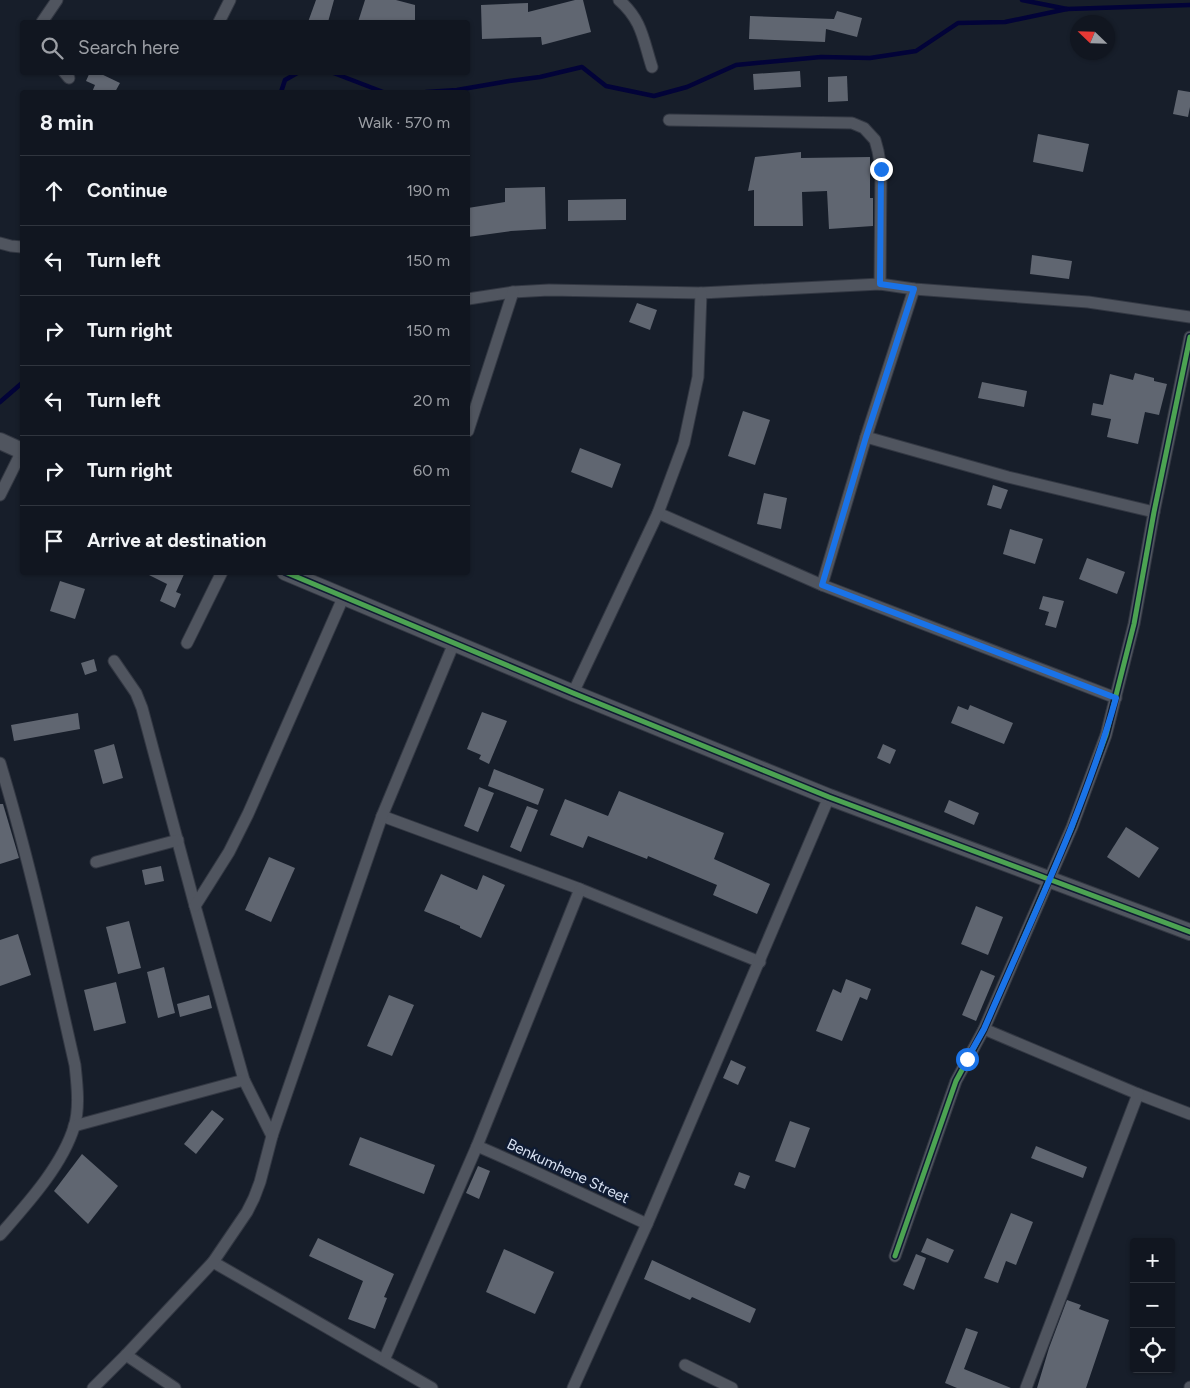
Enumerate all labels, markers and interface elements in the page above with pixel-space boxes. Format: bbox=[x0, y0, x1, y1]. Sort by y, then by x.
north arrow bbox=[1070, 15, 1115, 60]
search box bbox=[20, 20, 470, 75]
icon: search bbox=[38, 34, 66, 62]
text: Search here bbox=[78, 36, 180, 59]
text: 8 min bbox=[40, 110, 94, 135]
text: Walk · 570 m bbox=[358, 113, 450, 132]
route end bbox=[870, 158, 893, 181]
icon: ahead bbox=[40, 177, 68, 205]
text: Continue bbox=[87, 179, 167, 202]
text: 190 m bbox=[407, 181, 450, 200]
icon: left bbox=[40, 247, 68, 275]
text: Turn left bbox=[87, 249, 161, 272]
text: 150 m bbox=[406, 251, 450, 270]
icon: right bbox=[40, 317, 68, 345]
text: Turn right bbox=[87, 319, 173, 342]
text: 150 m bbox=[406, 321, 450, 340]
icon: left bbox=[40, 387, 68, 415]
text: Turn left bbox=[87, 389, 161, 412]
text: 20 m bbox=[413, 391, 450, 410]
icon: right bbox=[40, 457, 68, 485]
text: Turn right bbox=[87, 459, 173, 482]
text: 60 m bbox=[413, 461, 450, 480]
icon: arrive bbox=[40, 527, 68, 555]
text: Arrive at destination bbox=[87, 529, 266, 552]
route start bbox=[956, 1048, 979, 1071]
street label: Benkumhene Street bbox=[504, 1135, 632, 1207]
map controls bbox=[1130, 1238, 1175, 1373]
button: + bbox=[1130, 1238, 1175, 1283]
button: − bbox=[1130, 1283, 1175, 1328]
button: locate bbox=[1130, 1328, 1175, 1373]

